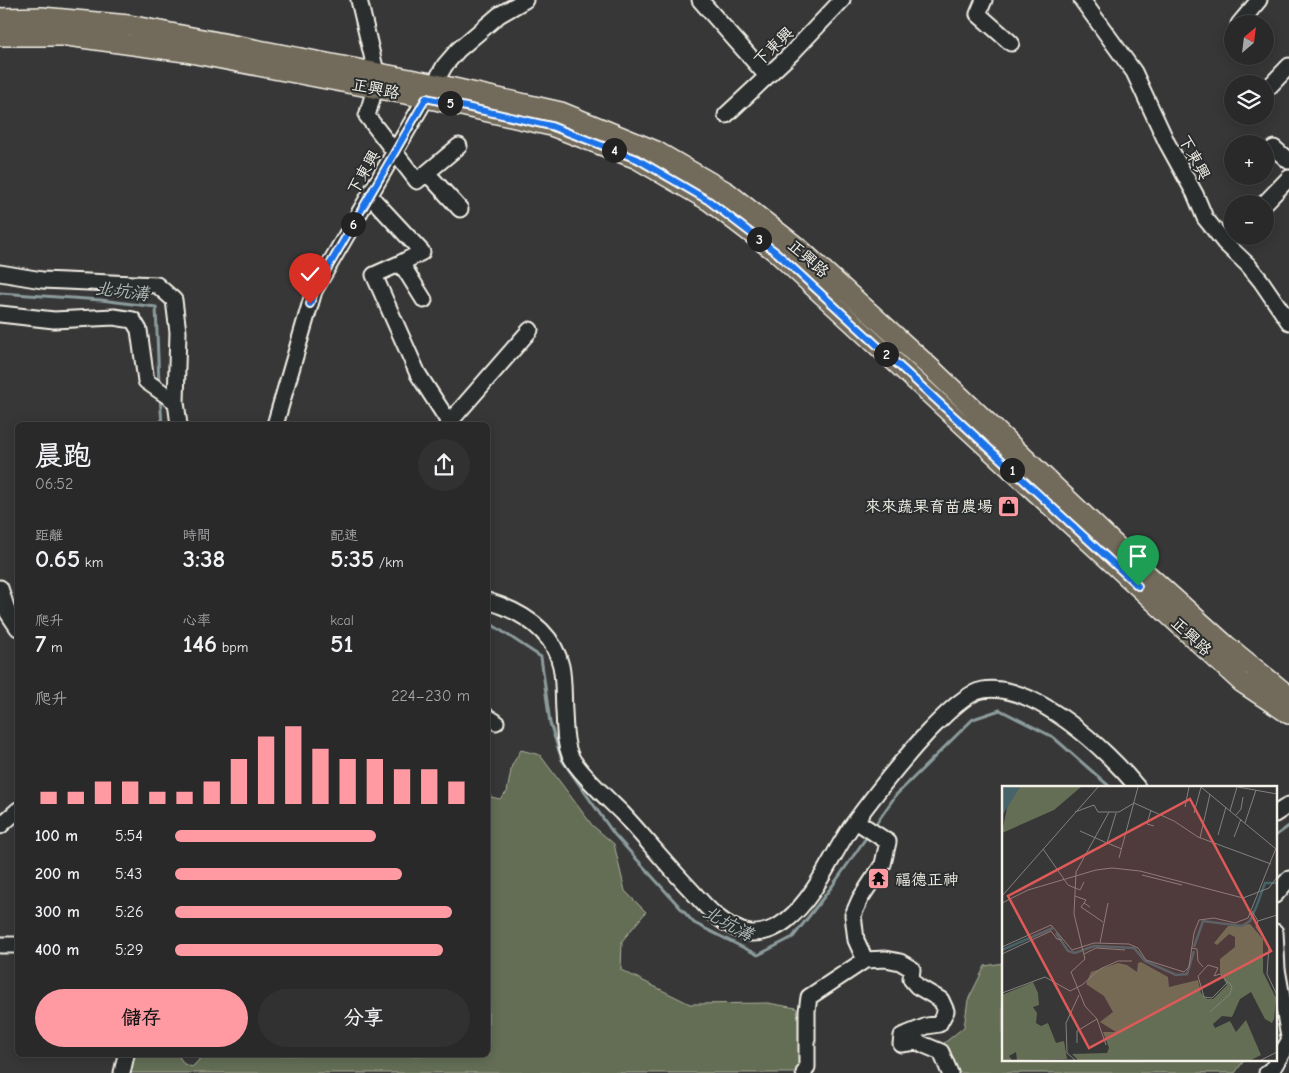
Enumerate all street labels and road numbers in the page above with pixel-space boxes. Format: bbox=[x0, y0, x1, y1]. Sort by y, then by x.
street label: 下東興 bbox=[750, 24, 797, 70]
street label: 正興路 bbox=[351, 76, 401, 102]
street label: 下東興 bbox=[1175, 132, 1213, 183]
street label: 下東興 bbox=[344, 147, 384, 198]
street label: 正興路 bbox=[784, 236, 832, 281]
street label: 正興路 bbox=[1168, 614, 1215, 660]

